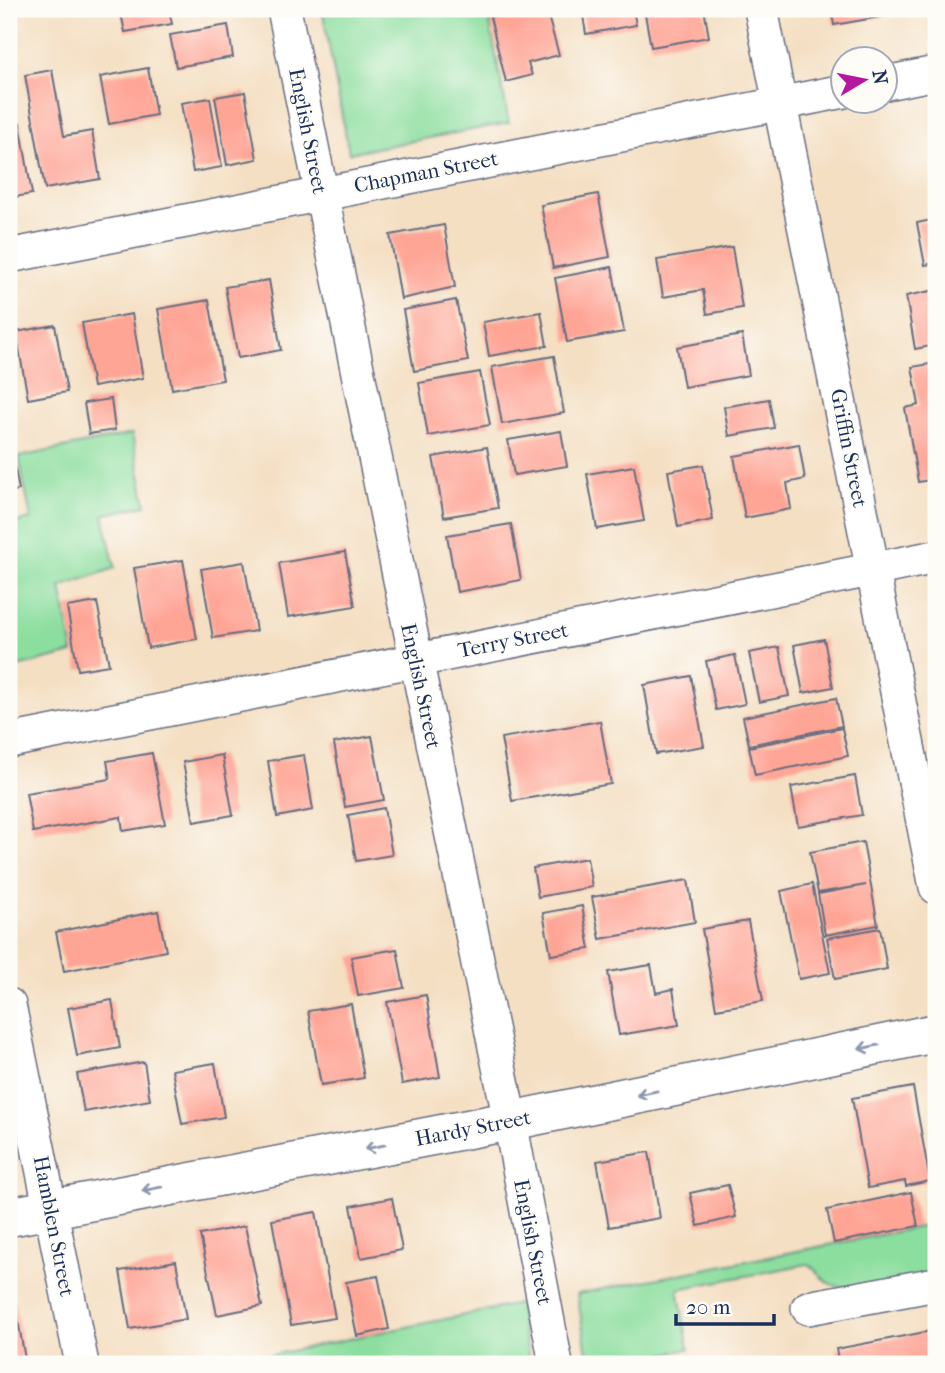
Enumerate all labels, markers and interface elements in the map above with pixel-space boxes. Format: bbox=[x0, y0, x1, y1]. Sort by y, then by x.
north arrow bbox=[830, 46, 900, 116]
street label: English Street bbox=[284, 66, 332, 196]
text: N bbox=[868, 68, 892, 87]
street label: Chapman Street bbox=[352, 146, 501, 198]
street label: Griffin Street bbox=[826, 387, 872, 510]
street label: Terry Street bbox=[456, 617, 571, 662]
street label: English Street bbox=[396, 621, 446, 751]
one-way arrow bbox=[858, 1040, 881, 1054]
one-way arrow bbox=[636, 1086, 659, 1100]
street label: Hardy Street bbox=[413, 1105, 533, 1151]
one-way arrow bbox=[364, 1140, 387, 1154]
street label: Hamblen Street bbox=[29, 1154, 79, 1299]
street label: English Street bbox=[509, 1177, 557, 1307]
one-way arrow bbox=[141, 1183, 164, 1197]
scale bar bbox=[676, 1282, 774, 1326]
text: 20 m bbox=[686, 1295, 731, 1319]

